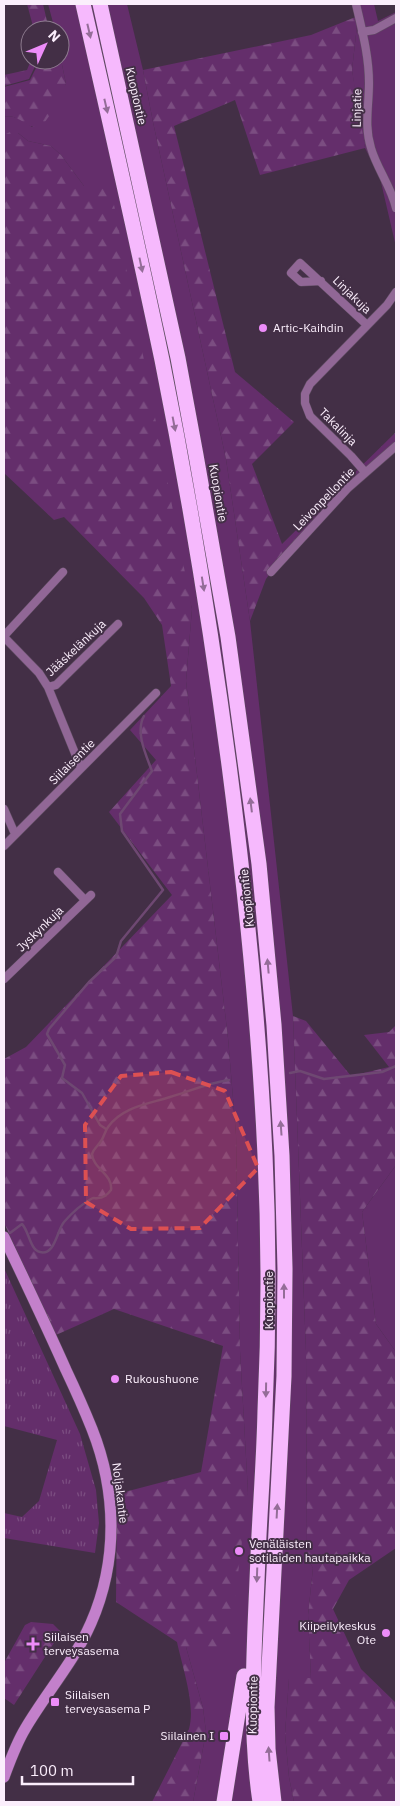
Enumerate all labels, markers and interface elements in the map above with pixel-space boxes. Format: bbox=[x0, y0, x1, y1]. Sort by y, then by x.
north arrow bbox=[20, 20, 70, 70]
one-way arrow bbox=[85, 24, 93, 39]
text: N bbox=[44, 26, 64, 46]
street label: Kuopiontie bbox=[123, 66, 150, 126]
street label: Linjatie bbox=[349, 88, 364, 128]
one-way arrow bbox=[102, 99, 110, 114]
one-way arrow bbox=[137, 257, 145, 273]
street label: Linjakuja bbox=[330, 273, 375, 317]
place label: Artic-Kaihdin bbox=[273, 320, 344, 335]
marker: Artic-Kaihdin bbox=[257, 322, 269, 334]
street label: Takalinja bbox=[316, 405, 361, 449]
one-way arrow bbox=[170, 417, 178, 432]
street label: Kuopiontie bbox=[206, 463, 231, 523]
street label: Leivonpellontie bbox=[290, 464, 358, 533]
one-way arrow bbox=[199, 576, 207, 592]
street label: Jääskelänkuja bbox=[43, 616, 109, 679]
street label: Siilaisentie bbox=[46, 735, 98, 788]
one-way arrow bbox=[247, 796, 255, 812]
street label: Kuopiontie bbox=[236, 868, 257, 928]
street label: Jyskynkuja bbox=[13, 902, 67, 955]
one-way arrow bbox=[264, 958, 272, 974]
one-way arrow bbox=[276, 1120, 284, 1136]
street label: Kuopiontie bbox=[261, 1270, 276, 1329]
one-way arrow bbox=[280, 1283, 288, 1299]
place label: Rukoushuone bbox=[125, 1371, 199, 1386]
marker: Rukoushuone bbox=[109, 1373, 121, 1385]
one-way arrow bbox=[262, 1383, 270, 1399]
street label: Noljakantie bbox=[109, 1462, 132, 1525]
one-way arrow bbox=[273, 1503, 281, 1519]
place label: Venäläisten sotilaiden hautapaikka bbox=[249, 1536, 371, 1565]
marker: Venäläisten sotilaiden hautapaikka bbox=[233, 1545, 245, 1557]
one-way arrow bbox=[253, 1567, 261, 1583]
place label: Kiipeilykeskus Ote bbox=[299, 1618, 376, 1647]
marker: Kiipeilykeskus Ote bbox=[380, 1627, 392, 1639]
place label: Siilaisen terveysasema bbox=[44, 1629, 120, 1658]
marker: Siilaisen terveysasema bbox=[26, 1637, 40, 1651]
street label: Kuopiontie bbox=[244, 1675, 261, 1734]
place label: Siilaisen terveysasema P bbox=[65, 1687, 150, 1716]
marker: Siilaisen terveysasema P bbox=[49, 1696, 61, 1708]
place label: Siilainen I bbox=[161, 1728, 214, 1743]
marker: Siilainen I bbox=[218, 1730, 230, 1742]
one-way arrow bbox=[264, 1746, 272, 1762]
scale bar bbox=[22, 1754, 134, 1786]
text: 100 m bbox=[30, 1761, 74, 1780]

